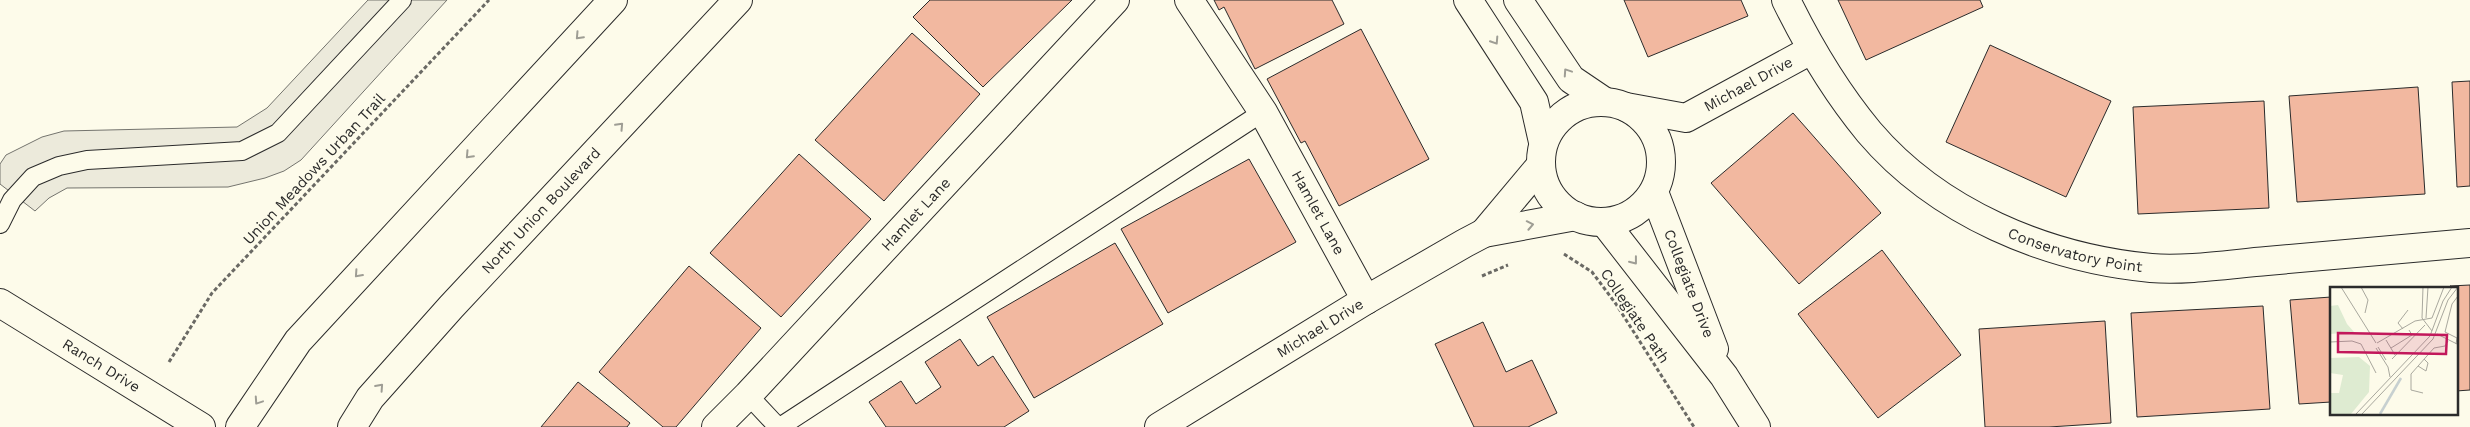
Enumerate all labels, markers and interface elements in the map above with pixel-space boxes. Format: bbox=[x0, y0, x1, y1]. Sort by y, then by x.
one-way arrow bbox=[576, 30, 585, 39]
one-way arrow bbox=[1488, 36, 1498, 45]
street label: Michael Drive bbox=[1701, 53, 1796, 115]
one-way arrow bbox=[1564, 68, 1573, 78]
street label: Union Meadows Urban Trail bbox=[239, 89, 389, 248]
one-way arrow bbox=[614, 123, 623, 132]
street label: North Union Boulevard bbox=[478, 144, 604, 277]
one-way arrow bbox=[466, 149, 475, 158]
street label: Hamlet Lane bbox=[1288, 167, 1349, 258]
street label: Hamlet Lane bbox=[877, 174, 954, 255]
one-way arrow bbox=[1525, 220, 1534, 230]
street label: Conservatory Point bbox=[2005, 224, 2144, 276]
street label: Collegiate Drive bbox=[1660, 227, 1718, 340]
one-way arrow bbox=[1629, 255, 1637, 264]
street label: Collegiate Path bbox=[1597, 265, 1673, 367]
one-way arrow bbox=[355, 269, 364, 278]
inset map bbox=[2330, 287, 2458, 414]
street label: Michael Drive bbox=[1274, 295, 1367, 362]
street label: Ranch Drive bbox=[59, 335, 143, 396]
one-way arrow bbox=[374, 384, 383, 393]
one-way arrow bbox=[254, 396, 264, 405]

